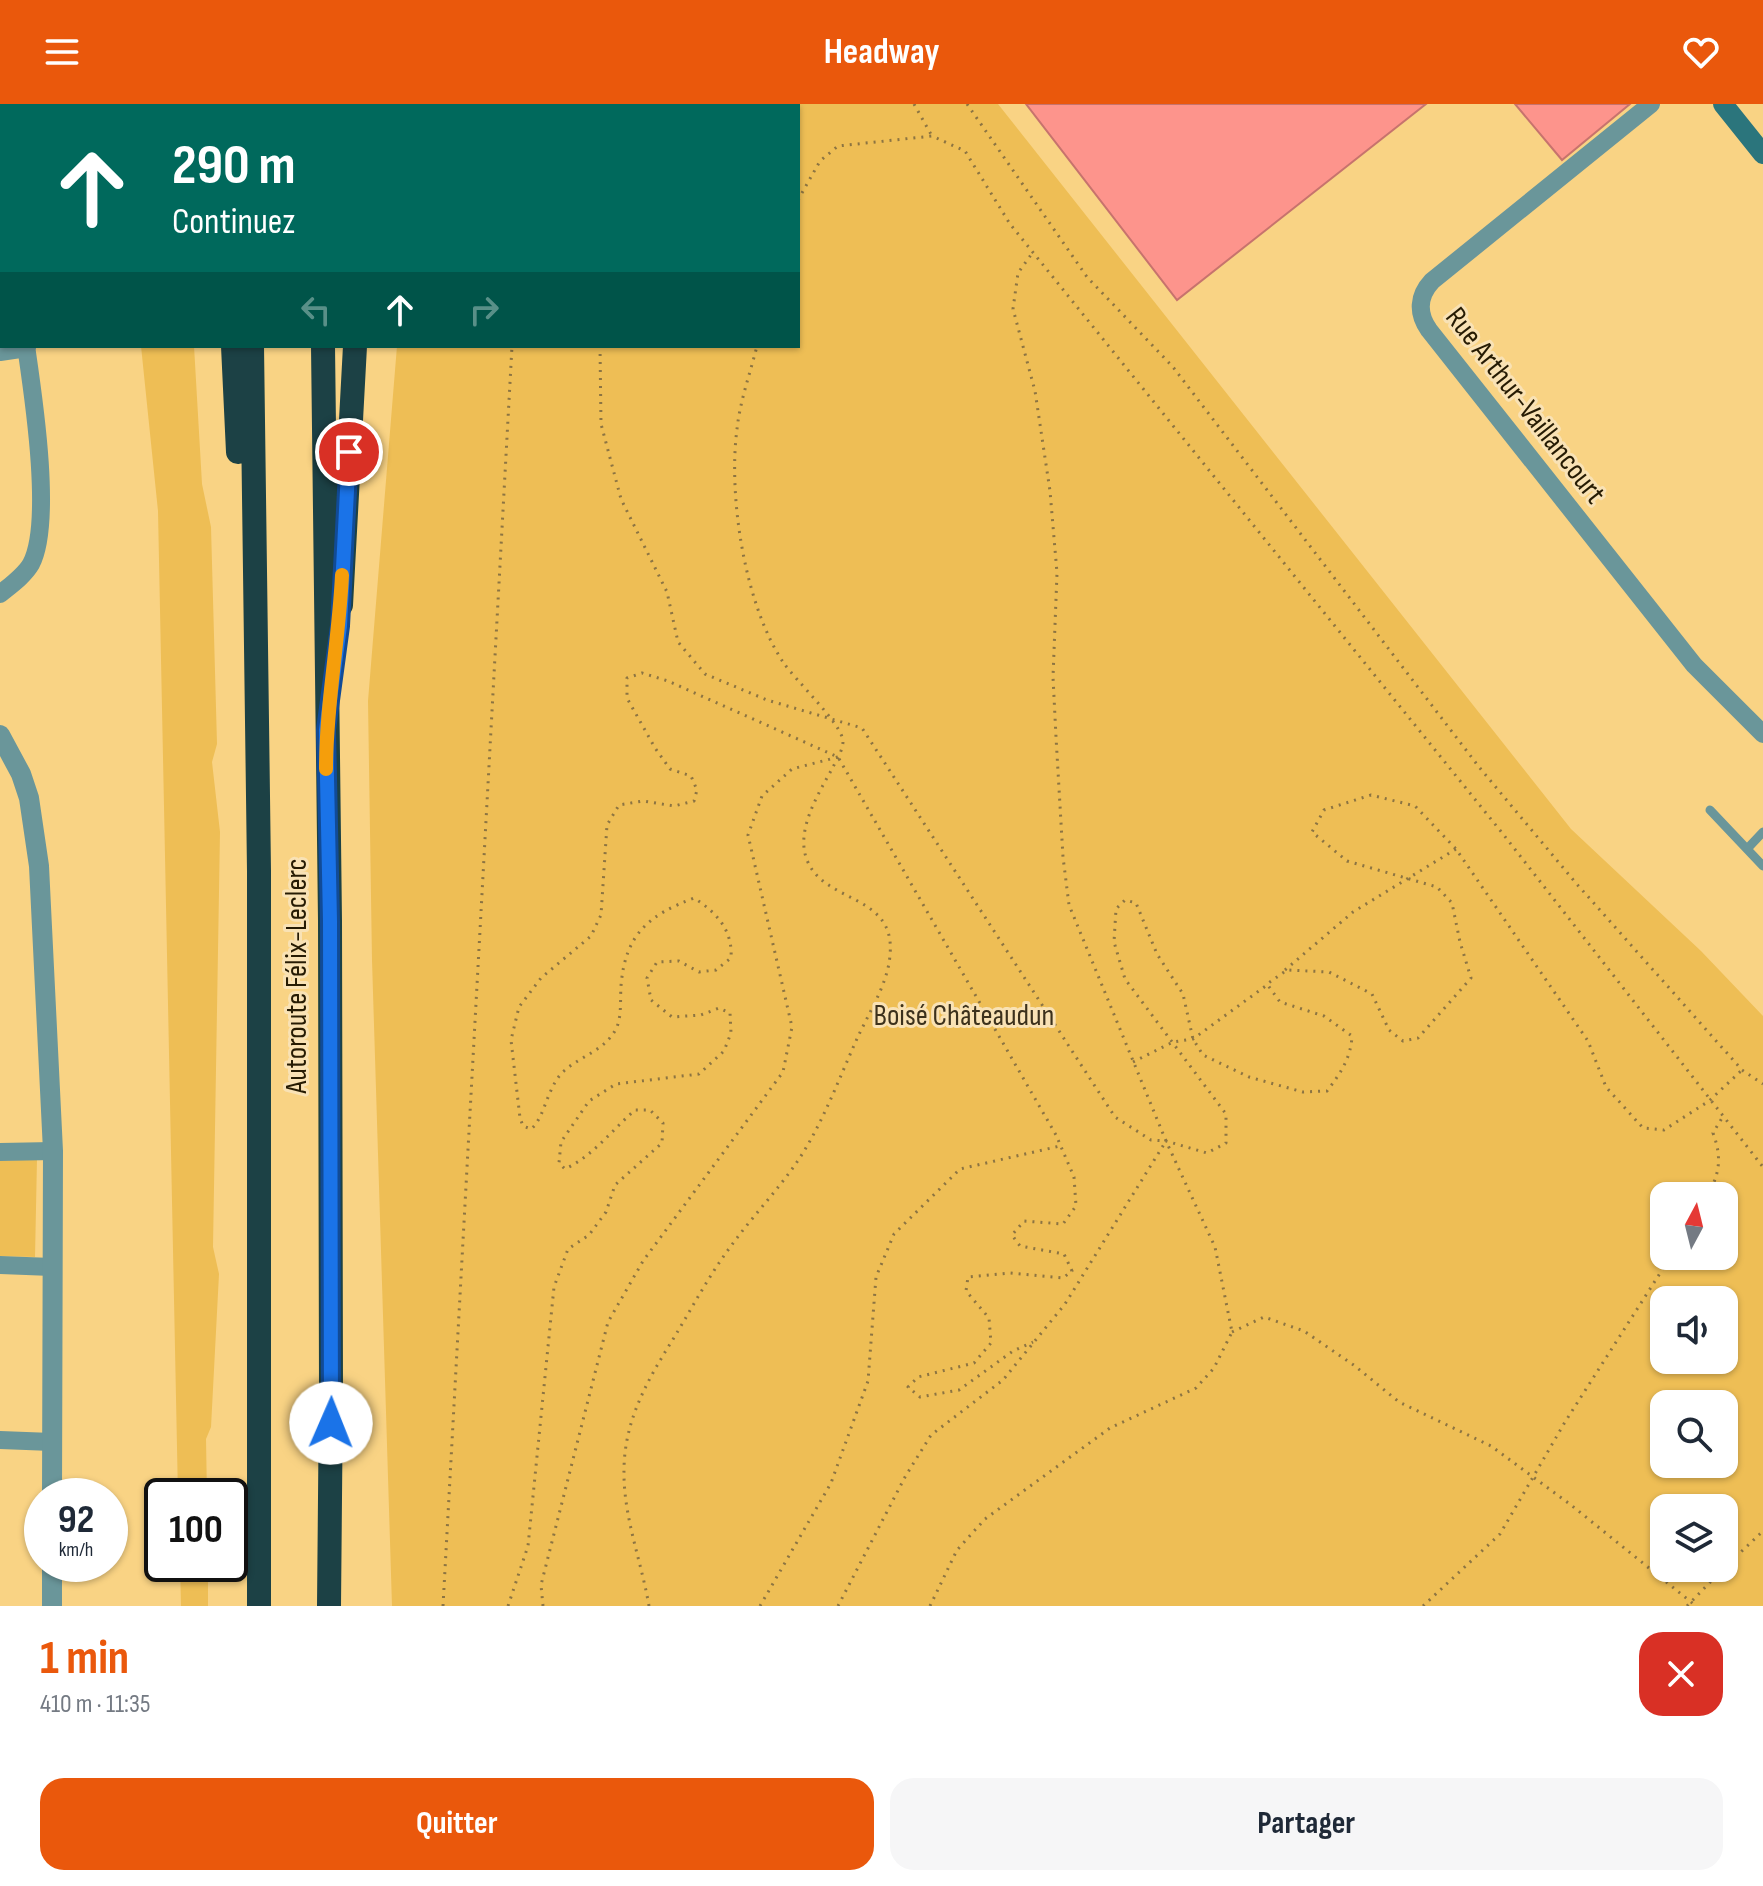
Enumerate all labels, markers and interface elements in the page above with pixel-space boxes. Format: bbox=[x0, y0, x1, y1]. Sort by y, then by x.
icon: menu bbox=[40, 30, 84, 74]
icon: heart bbox=[1679, 30, 1723, 74]
text: Headway bbox=[824, 31, 939, 74]
text: 290 m bbox=[172, 133, 296, 200]
icon: ahead bbox=[40, 136, 144, 240]
text: Continuez bbox=[172, 201, 295, 244]
icon: left bbox=[294, 288, 338, 332]
icon: ahead bbox=[378, 288, 422, 332]
icon: right bbox=[462, 288, 506, 332]
street label: Rue Arthur-Vaillancourt bbox=[1437, 300, 1613, 511]
pin bbox=[315, 418, 383, 486]
icon: arrive bbox=[327, 430, 371, 474]
street label: Autoroute Félix-Leclerc bbox=[279, 858, 315, 1095]
park label: Boisé Châteaudun bbox=[874, 998, 1054, 1034]
north arrow bbox=[1650, 1182, 1738, 1270]
map controls bbox=[1650, 1182, 1738, 1582]
button: sound bbox=[1650, 1286, 1738, 1374]
position arrow bbox=[289, 1381, 373, 1465]
button: search bbox=[1650, 1390, 1738, 1478]
speed limit sign: 100 bbox=[144, 1478, 248, 1582]
button: layers bbox=[1650, 1494, 1738, 1582]
text: 92 bbox=[58, 1496, 94, 1544]
text: km/h bbox=[59, 1538, 93, 1562]
text: 1 min bbox=[40, 1630, 129, 1687]
button: close bbox=[1639, 1632, 1723, 1716]
text: 410 m · 11:35 bbox=[40, 1689, 150, 1720]
button: Quitter bbox=[40, 1778, 874, 1870]
button: Partager bbox=[890, 1778, 1723, 1870]

